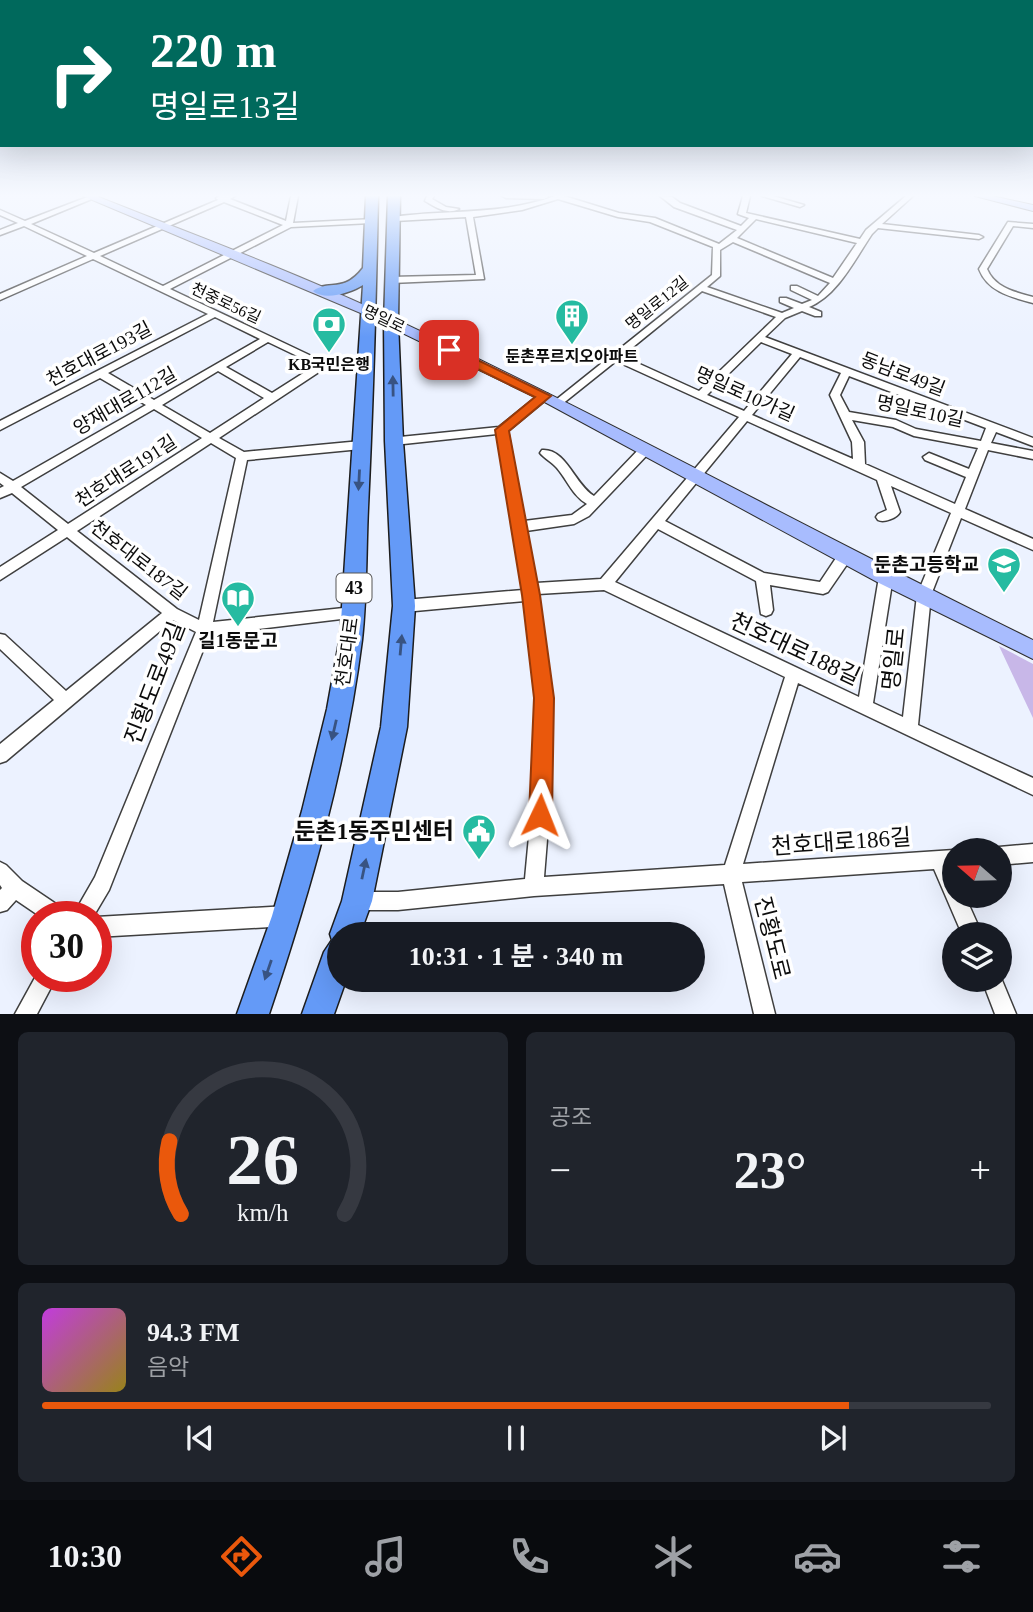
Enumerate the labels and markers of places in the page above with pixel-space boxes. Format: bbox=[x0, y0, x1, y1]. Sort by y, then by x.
building icon: 둔촌푸르지오아파트 bbox=[553, 297, 591, 346]
bank icon: KB국민은행 bbox=[310, 305, 348, 354]
pin bbox=[419, 320, 479, 380]
place label: 둔촌푸르지오아파트 bbox=[506, 348, 639, 365]
place label: KB국민은행 bbox=[288, 356, 370, 373]
school or university icon: 둔촌고등학교 bbox=[985, 545, 1023, 594]
place label: 둔촌고등학교 bbox=[874, 554, 979, 575]
library icon: 길1동문고 bbox=[219, 579, 257, 628]
place label: 길1동문고 bbox=[198, 630, 278, 651]
public building icon: 둔촌1동주민센터 bbox=[460, 812, 498, 861]
place label: 둔촌1동주민센터 bbox=[294, 819, 454, 844]

